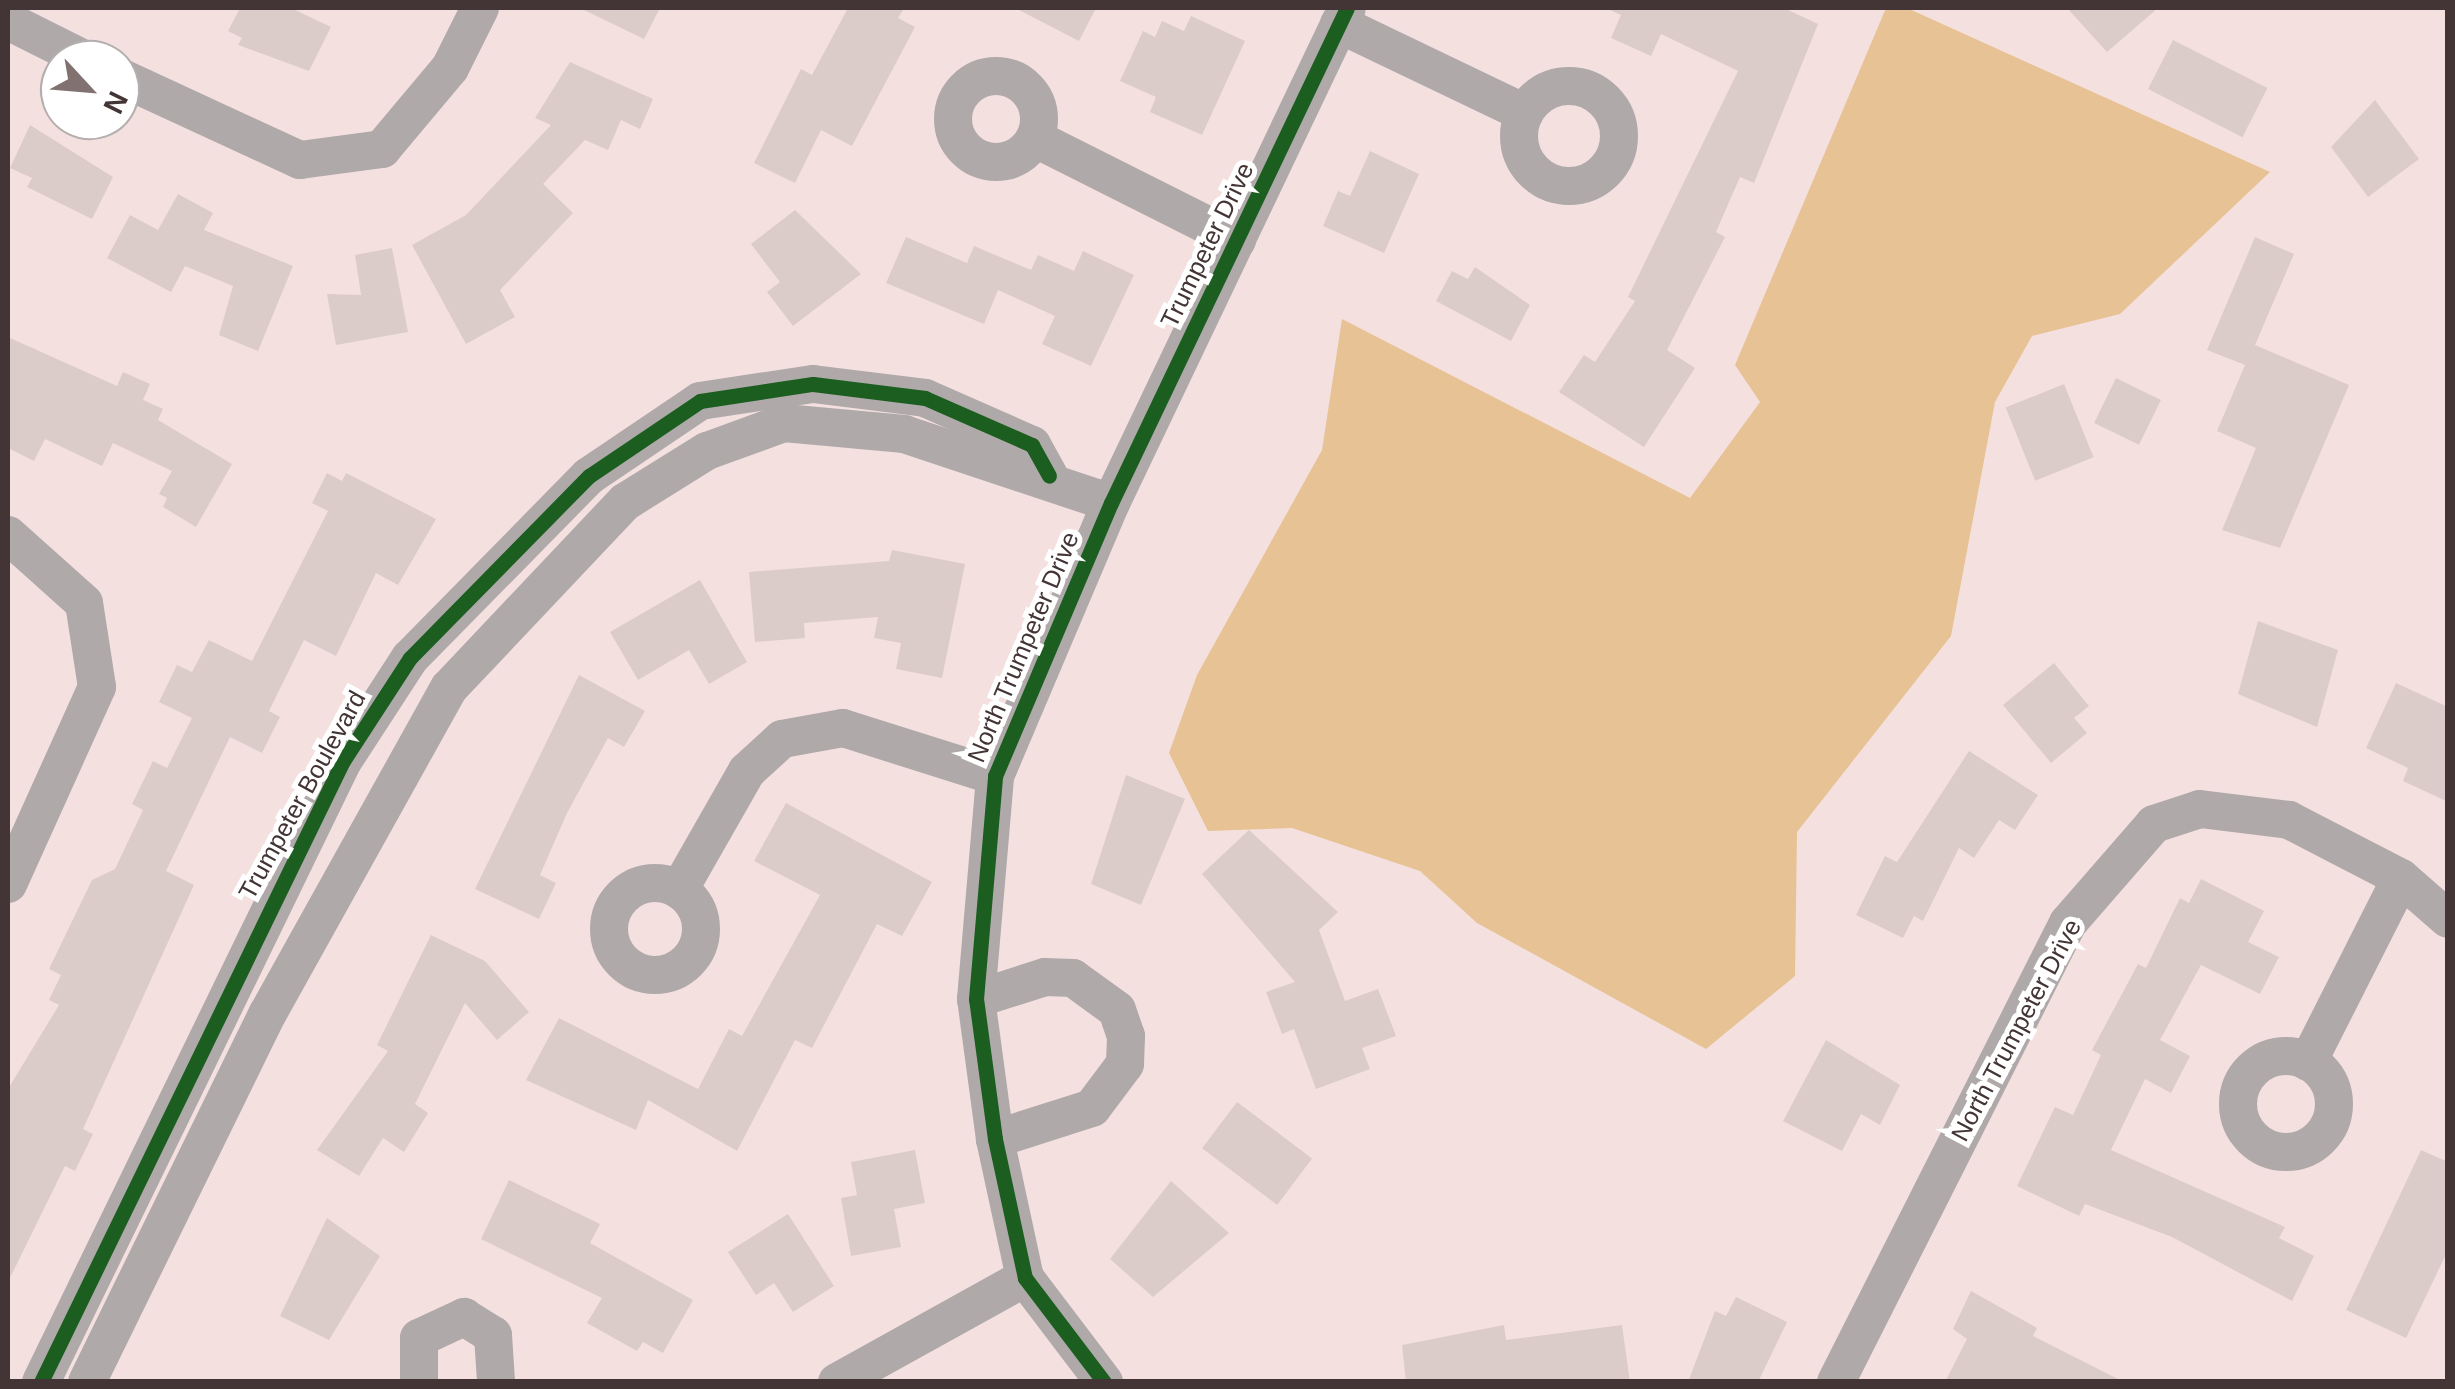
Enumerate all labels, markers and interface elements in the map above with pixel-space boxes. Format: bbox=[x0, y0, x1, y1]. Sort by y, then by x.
north arrow bbox=[40, 40, 140, 140]
text: N bbox=[97, 87, 134, 118]
street label: Trumpeter Drive bbox=[1154, 158, 1260, 332]
street label: North Trumpeter Drive bbox=[961, 527, 1085, 767]
street label: Trumpeter Boulevard bbox=[232, 685, 372, 905]
street label: North Trumpeter Drive bbox=[1945, 914, 2087, 1146]

